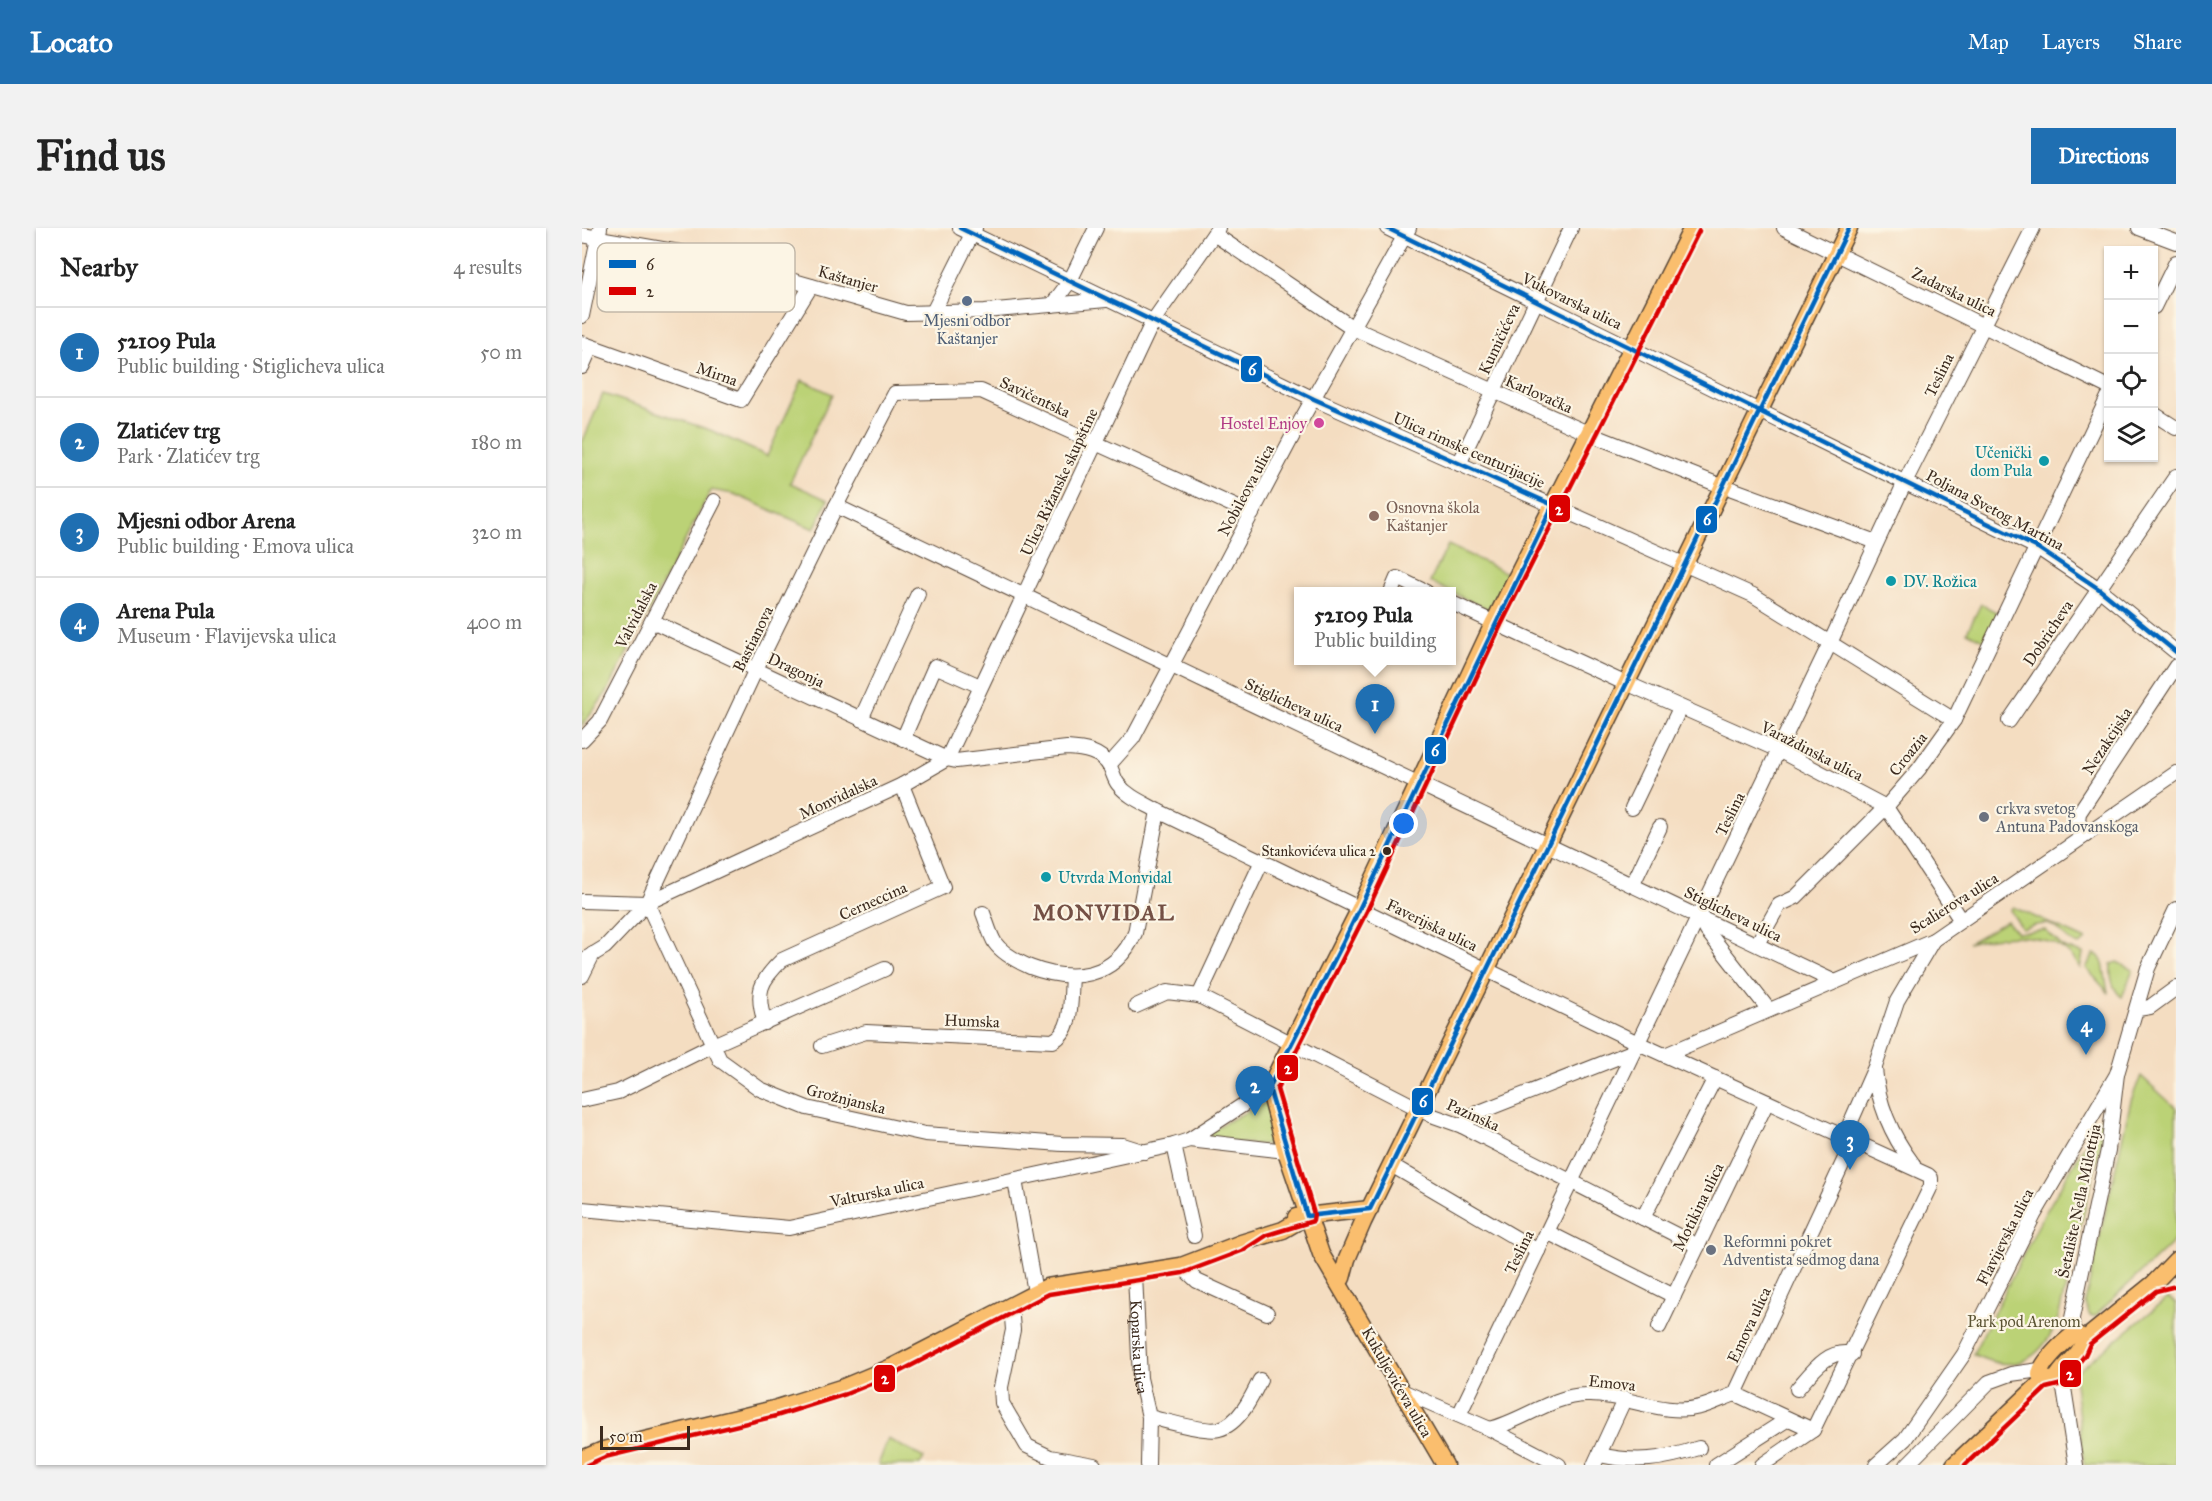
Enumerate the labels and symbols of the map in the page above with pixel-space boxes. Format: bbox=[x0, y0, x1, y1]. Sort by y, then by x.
legend bbox=[597, 243, 795, 312]
text: 6 bbox=[646, 255, 655, 274]
street label: Kaštanjer bbox=[816, 261, 880, 297]
street label: Zadarska ulica bbox=[1909, 263, 2000, 321]
street label: Vukovarska ulica bbox=[1518, 268, 1625, 334]
text: 2 bbox=[646, 282, 654, 301]
marker: Mjesni odbor Kaštanjer bbox=[960, 294, 974, 308]
street label: Kumičićeva bbox=[1474, 300, 1524, 378]
place label: Mjesni odbor Kaštanjer bbox=[923, 311, 1011, 348]
street label: Teslina bbox=[1920, 350, 1958, 400]
line badge: 6 bbox=[1240, 355, 1263, 383]
street label: Mirna bbox=[694, 358, 740, 390]
text: 6 bbox=[1248, 360, 1257, 379]
street label: Karlovačka bbox=[1502, 371, 1576, 417]
street label: Savičentska bbox=[997, 372, 1073, 422]
street label: Ulica Rižanske skupštine bbox=[1016, 405, 1102, 559]
street label: Ulica rimske centurijacije bbox=[1390, 408, 1548, 492]
place label: Hostel Enjoy bbox=[1220, 414, 1307, 433]
marker: Hostel Enjoy bbox=[1312, 416, 1326, 430]
street label: Nobileova ulica bbox=[1214, 441, 1278, 539]
place label: Učenički dom Pula bbox=[1970, 443, 2033, 480]
marker: Učenički dom Pula bbox=[2037, 454, 2051, 468]
street label: Poljana Svetog Martina bbox=[1922, 466, 2067, 555]
line badge: 2 bbox=[1548, 494, 1571, 523]
place label: Osnovna škola Kaštanjer bbox=[1386, 498, 1480, 535]
text: 2 bbox=[1555, 500, 1564, 519]
line badge: 6 bbox=[1695, 505, 1718, 534]
marker: Osnovna škola Kaštanjer bbox=[1367, 509, 1381, 523]
text: 6 bbox=[1703, 510, 1712, 529]
place label: DV. Rožica bbox=[1903, 572, 1977, 591]
marker: DV. Rožica bbox=[1884, 574, 1898, 588]
street label: Valvidalska bbox=[611, 578, 661, 652]
street label: Dobricheva bbox=[2019, 596, 2077, 670]
street label: Bastianova bbox=[729, 603, 777, 675]
street label: Dragonja bbox=[764, 649, 828, 692]
street label: Stiglicheva ulica bbox=[1241, 674, 1346, 737]
pin: 1 bbox=[1356, 684, 1394, 734]
street label: Nezakcijska bbox=[2078, 704, 2136, 778]
street label: Varaždinska ulica bbox=[1757, 717, 1866, 785]
street label: Croazia bbox=[1885, 728, 1931, 780]
line badge: 6 bbox=[1424, 736, 1447, 765]
text: 6 bbox=[1431, 741, 1440, 760]
street label: Monvidalska bbox=[796, 771, 880, 823]
street label: Teslina bbox=[1711, 789, 1749, 839]
place label: crkva svetog Antuna Padovanskoga bbox=[1995, 799, 2139, 837]
your location bbox=[1389, 809, 1418, 838]
marker: crkva svetog Antuna Padovanskoga bbox=[1977, 810, 1991, 824]
place label: Stankovićeva ulica 2 bbox=[1261, 843, 1376, 860]
marker: Stankovićeva ulica 2 bbox=[1381, 845, 1393, 857]
place label: Utvrda Monvidal bbox=[1058, 868, 1173, 887]
street label: Scalierova ulica bbox=[1906, 868, 2002, 938]
marker: Utvrda Monvidal bbox=[1039, 870, 1053, 884]
street label: Cerneccina bbox=[836, 878, 910, 924]
street label: Stiglicheva ulica bbox=[1681, 882, 1785, 947]
street label: Faverijska ulica bbox=[1383, 895, 1481, 955]
district label: MONVIDAL bbox=[1033, 899, 1175, 926]
pin: 4 bbox=[2066, 1006, 2106, 1055]
street label: Humska bbox=[944, 1011, 1000, 1031]
line badge: 2 bbox=[1276, 1054, 1299, 1082]
text: 2 bbox=[1284, 1059, 1293, 1078]
pin: 2 bbox=[1236, 1066, 1274, 1116]
street label: Grožnjanska bbox=[804, 1080, 888, 1118]
line badge: 6 bbox=[1411, 1087, 1434, 1116]
text: 6 bbox=[1419, 1092, 1428, 1111]
street label: Pazinska bbox=[1444, 1095, 1503, 1135]
pin: 3 bbox=[1830, 1120, 1870, 1170]
street label: Šetalište Nella Milottija bbox=[2052, 1122, 2105, 1280]
street label: Motikina ulica bbox=[1668, 1160, 1728, 1254]
street label: Valturska ulica bbox=[827, 1173, 926, 1211]
street label: Flavijevska ulica bbox=[1972, 1185, 2038, 1288]
street label: Teslina bbox=[1500, 1227, 1538, 1277]
place label: Reformni pokret Adventista sedmog dana bbox=[1722, 1232, 1880, 1270]
marker: Reformni pokret Adventista sedmog dana bbox=[1704, 1243, 1718, 1257]
street label: Emova ulica bbox=[1723, 1284, 1775, 1366]
street label: Koparska ulica bbox=[1127, 1299, 1153, 1396]
park label: Park pod Arenom bbox=[1967, 1312, 2081, 1331]
street label: Kukuljevićeva ulica bbox=[1358, 1323, 1436, 1441]
line badge: 2 bbox=[2059, 1359, 2082, 1388]
line badge: 2 bbox=[873, 1364, 896, 1393]
text: 2 bbox=[2066, 1365, 2075, 1384]
text: 2 bbox=[881, 1369, 890, 1388]
street label: Emova bbox=[1587, 1371, 1637, 1395]
scale bar bbox=[600, 1423, 690, 1450]

